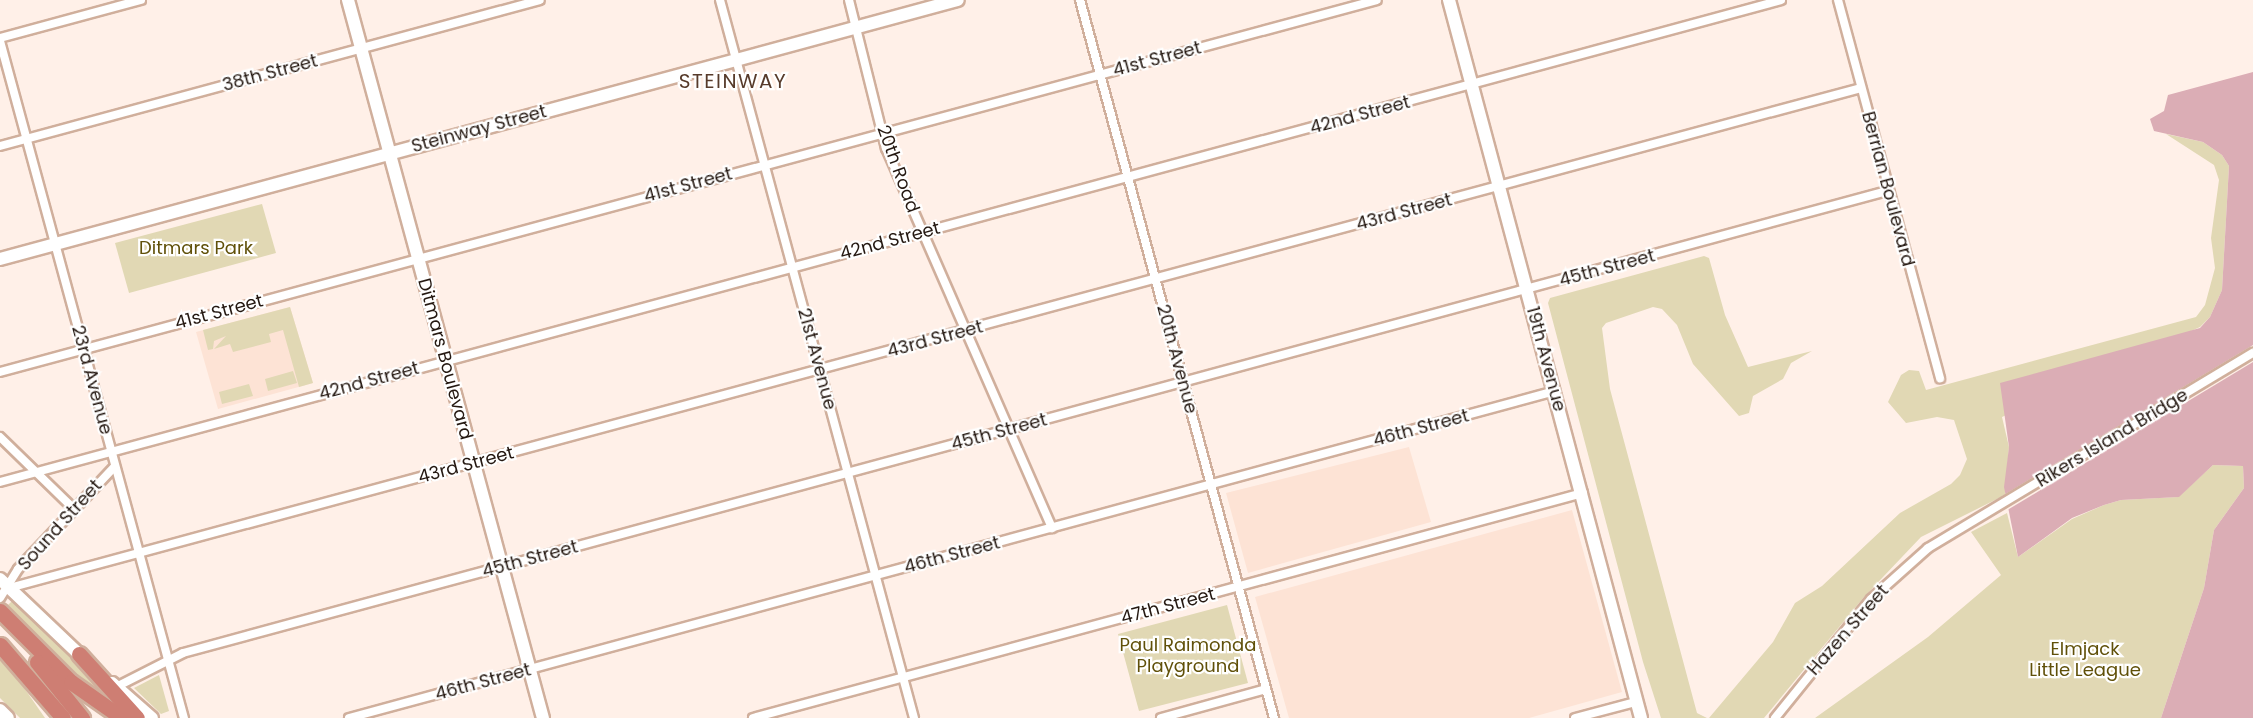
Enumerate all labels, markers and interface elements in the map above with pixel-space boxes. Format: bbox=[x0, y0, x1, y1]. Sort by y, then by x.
street label: 41st Street bbox=[1110, 37, 1204, 81]
street label: 38th Street bbox=[220, 50, 320, 96]
district label: STEINWAY bbox=[679, 69, 787, 93]
street label: 42nd Street bbox=[1308, 91, 1412, 139]
street label: Steinway Street bbox=[409, 101, 549, 157]
street label: Berrian Boulevard bbox=[1857, 109, 1919, 269]
street label: 20th Road bbox=[872, 122, 924, 216]
street label: 41st Street bbox=[641, 163, 735, 207]
street label: 43rd Street bbox=[1354, 189, 1454, 235]
street label: 42nd Street bbox=[838, 217, 942, 265]
park label: Ditmars Park bbox=[139, 237, 253, 259]
street label: 45th Street bbox=[1557, 245, 1657, 291]
street label: Ditmars Boulevard bbox=[413, 276, 477, 442]
street label: 41st Street bbox=[172, 290, 266, 334]
street label: 20th Avenue bbox=[1152, 302, 1202, 416]
street label: 19th Avenue bbox=[1522, 304, 1570, 414]
street label: 21st Avenue bbox=[793, 306, 841, 412]
street label: 43rd Street bbox=[885, 316, 985, 362]
street label: 23rd Avenue bbox=[67, 323, 117, 437]
street label: 42nd Street bbox=[317, 357, 421, 405]
street label: Rikers Island Bridge bbox=[2032, 384, 2192, 492]
street label: 46th Street bbox=[1371, 405, 1471, 451]
street label: 45th Street bbox=[949, 409, 1049, 455]
street label: 43rd Street bbox=[416, 442, 516, 488]
street label: Sound Street bbox=[14, 475, 106, 575]
street label: 46th Street bbox=[902, 532, 1002, 578]
street label: 45th Street bbox=[480, 536, 580, 582]
street label: Hazen Street bbox=[1803, 580, 1893, 680]
street label: 47th Street bbox=[1118, 583, 1218, 629]
park label: Paul Raimonda Playground bbox=[1120, 635, 1256, 678]
park label: Elmjack Little League bbox=[2029, 639, 2141, 682]
street label: 46th Street bbox=[433, 659, 533, 705]

